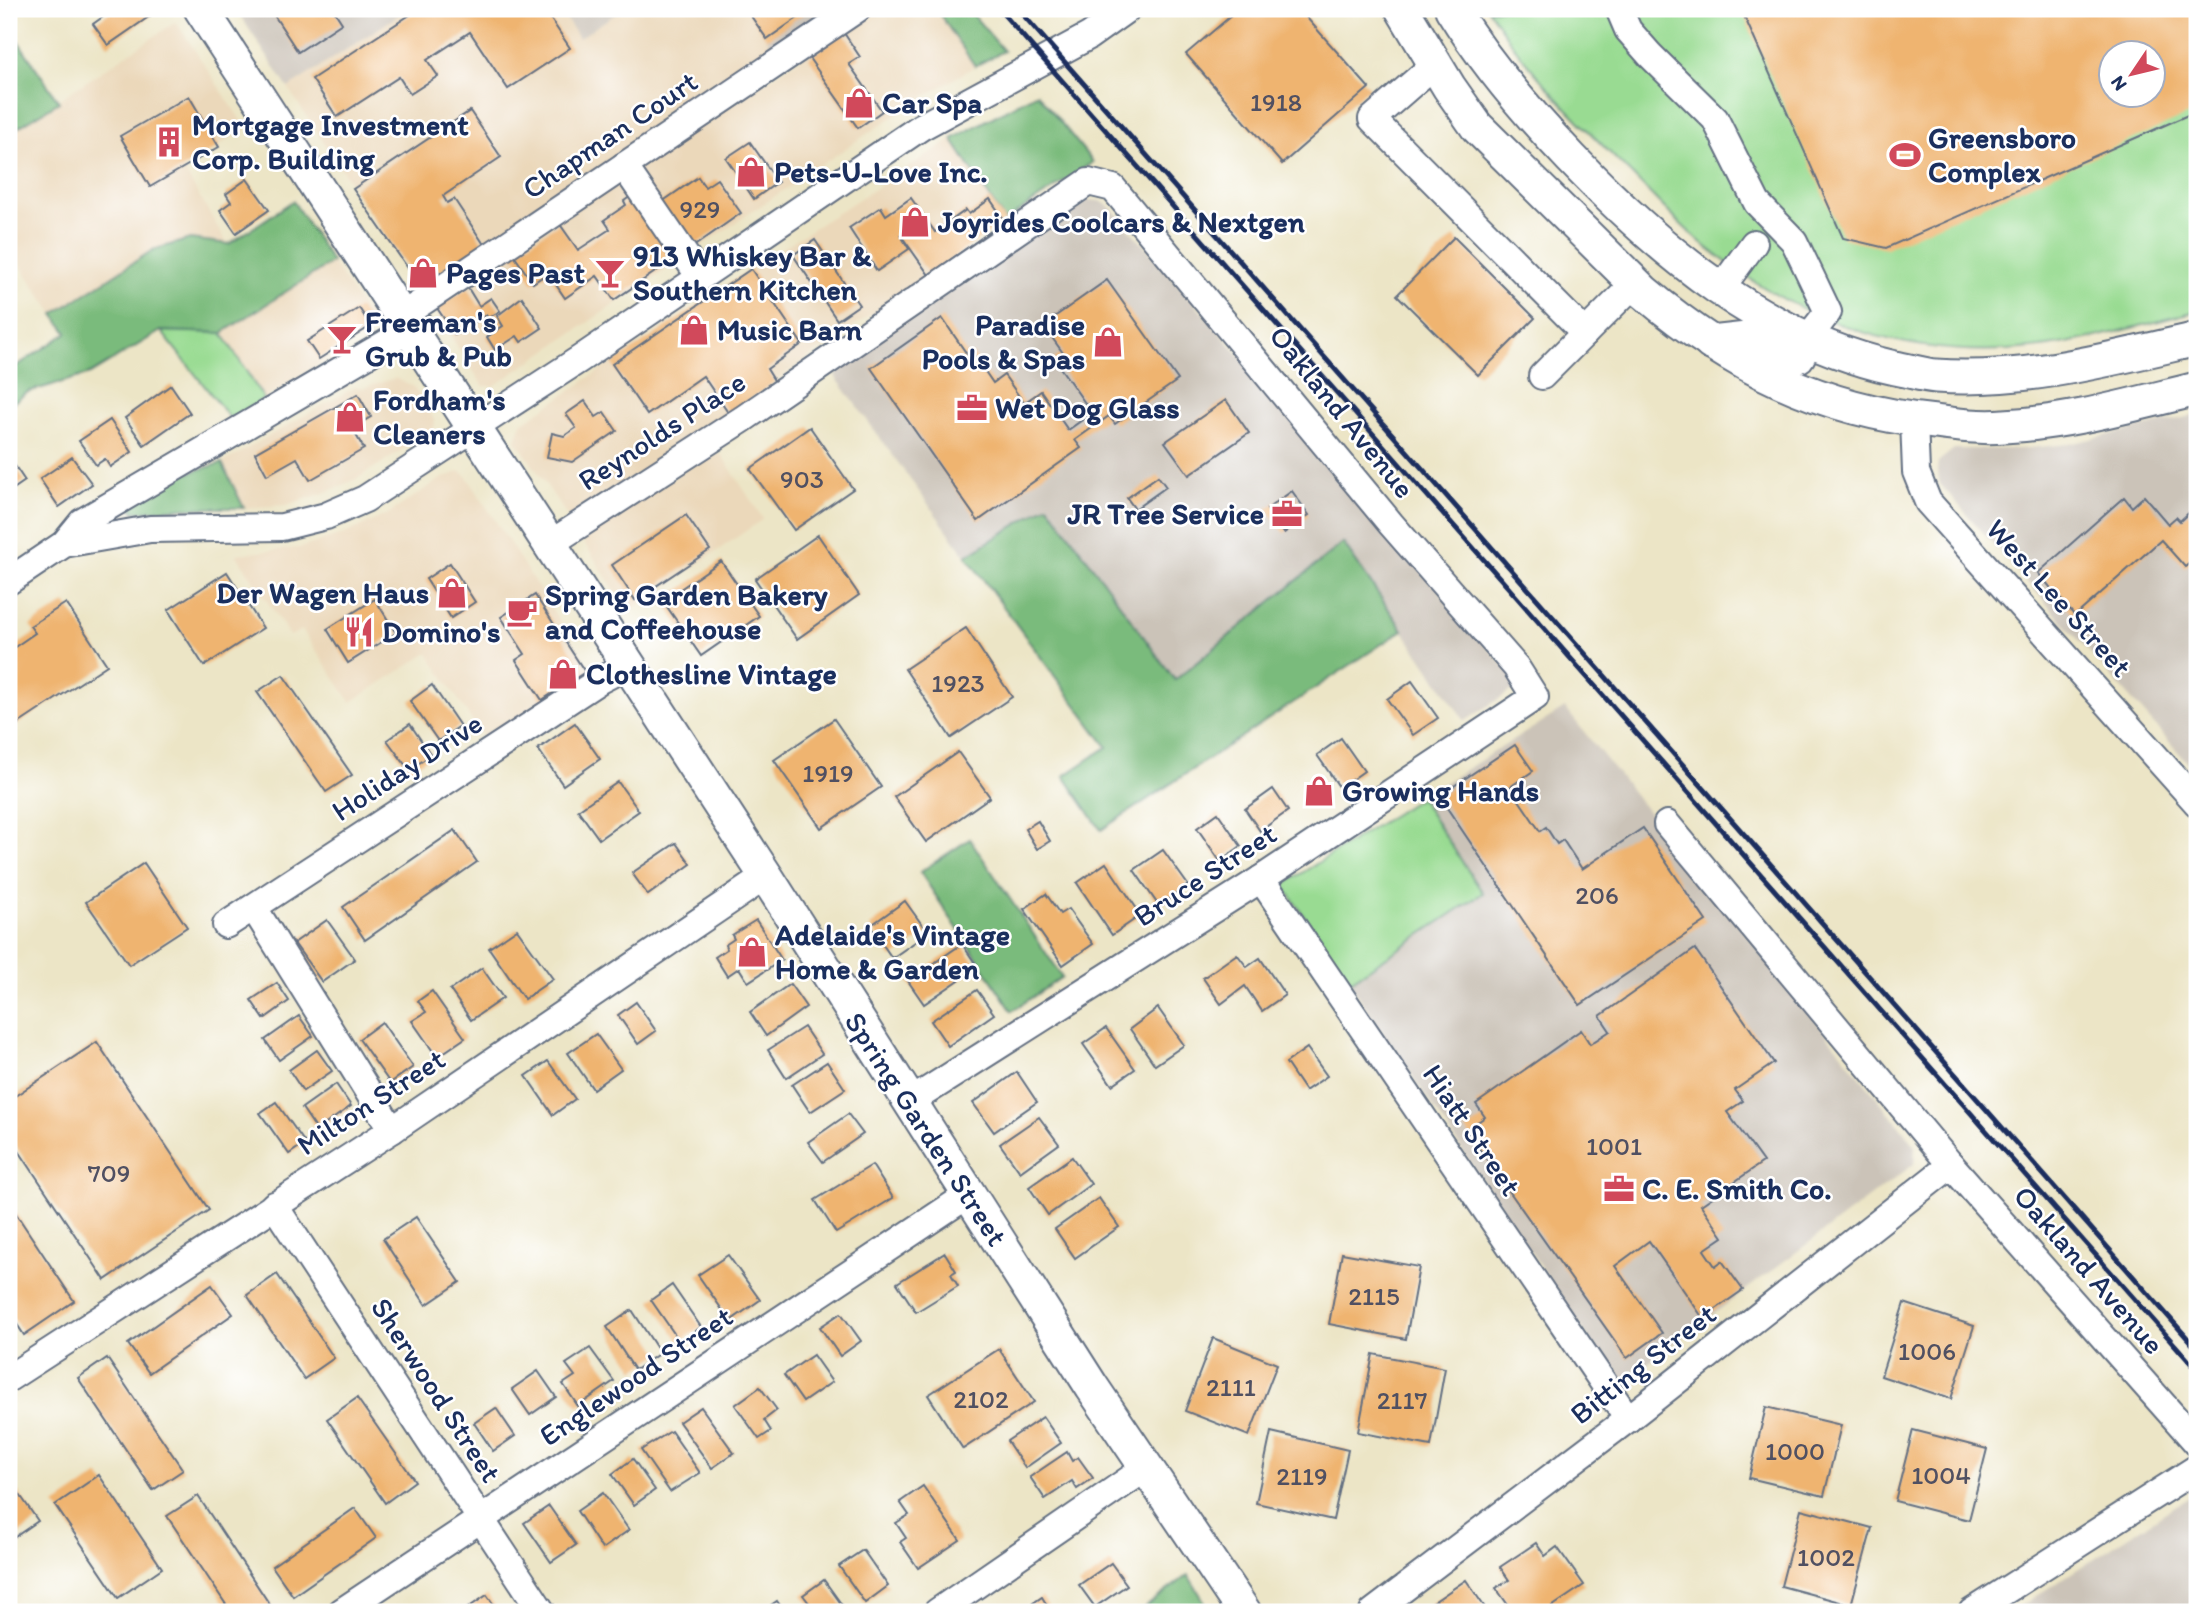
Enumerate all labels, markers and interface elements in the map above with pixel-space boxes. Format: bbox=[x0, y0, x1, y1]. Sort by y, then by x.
north arrow bbox=[2098, 38, 2168, 108]
street label: Chapman Court bbox=[515, 62, 704, 207]
text: N bbox=[2105, 72, 2132, 95]
place label: Car Spa bbox=[882, 84, 982, 121]
shop icon: Car Spa bbox=[842, 86, 876, 120]
house number: 1918 bbox=[1250, 86, 1302, 118]
place label: Mortgage Investment Corp. Building bbox=[192, 106, 469, 177]
place label: Greensboro Complex bbox=[1928, 119, 2076, 190]
building icon: Mortgage Investment Corp. Building bbox=[152, 125, 186, 159]
sports icon: Greensboro Complex bbox=[1888, 138, 1922, 172]
place label: Pets-U-Love Inc. bbox=[774, 153, 988, 190]
shop icon: Pets-U-Love Inc. bbox=[734, 155, 768, 189]
house number: 929 bbox=[680, 193, 720, 225]
place label: Joyrides Coolcars & Nextgen bbox=[937, 203, 1305, 240]
shop icon: Joyrides Coolcars & Nextgen bbox=[898, 205, 932, 239]
place label: 913 Whiskey Bar & Southern Kitchen bbox=[633, 237, 872, 308]
place label: Pages Past bbox=[446, 254, 585, 291]
shop icon: Pages Past bbox=[406, 256, 440, 290]
bar icon: 913 Whiskey Bar & Southern Kitchen bbox=[593, 256, 627, 290]
place label: Freeman's Grub & Pub bbox=[365, 303, 512, 374]
place label: Paradise Pools & Spas bbox=[922, 306, 1085, 377]
place label: Music Barn bbox=[717, 311, 862, 348]
shop icon: Music Barn bbox=[677, 313, 711, 347]
street label: Oakland Avenue bbox=[1261, 318, 1423, 506]
bar icon: Freeman's Grub & Pub bbox=[325, 322, 359, 356]
shop icon: Paradise Pools & Spas bbox=[1091, 325, 1125, 359]
street label: Reynolds Place bbox=[571, 363, 752, 498]
place label: Fordham's Cleaners bbox=[373, 381, 506, 452]
place label: Wet Dog Glass bbox=[995, 389, 1180, 426]
office icon: Wet Dog Glass bbox=[955, 391, 989, 425]
shop icon: Fordham's Cleaners bbox=[333, 400, 367, 434]
house number: 903 bbox=[780, 463, 824, 495]
place label: JR Tree Service bbox=[1066, 495, 1264, 532]
office icon: JR Tree Service bbox=[1270, 497, 1304, 531]
street label: West Lee Street bbox=[1979, 511, 2140, 684]
place label: Der Wagen Haus bbox=[216, 574, 429, 611]
shop icon: Der Wagen Haus bbox=[435, 576, 469, 610]
place label: Spring Garden Bakery and Coffeehouse bbox=[545, 576, 829, 647]
cafe icon: Spring Garden Bakery and Coffeehouse bbox=[505, 595, 539, 629]
place label: Domino's bbox=[382, 613, 500, 650]
restaurant icon: Domino's bbox=[342, 615, 376, 649]
place label: Clothesline Vintage bbox=[586, 655, 837, 692]
shop icon: Clothesline Vintage bbox=[546, 657, 580, 691]
house number: 1923 bbox=[931, 667, 985, 699]
street label: Holiday Drive bbox=[324, 704, 489, 829]
house number: 1919 bbox=[802, 757, 854, 789]
place label: Growing Hands bbox=[1342, 772, 1539, 809]
shop icon: Growing Hands bbox=[1302, 774, 1336, 808]
street label: Bruce Street bbox=[1126, 815, 1283, 934]
house number: 206 bbox=[1575, 879, 1619, 911]
place label: Adelaide's Vintage Home & Garden bbox=[774, 916, 1010, 987]
shop icon: Adelaide's Vintage Home & Garden bbox=[735, 935, 769, 969]
street label: Spring Garden Street bbox=[837, 1005, 1016, 1253]
street label: Milton Street bbox=[290, 1040, 452, 1163]
street label: Hiatt Street bbox=[1415, 1057, 1530, 1203]
house number: 1001 bbox=[1586, 1130, 1642, 1162]
house number: 709 bbox=[88, 1157, 130, 1189]
place label: C. E. Smith Co. bbox=[1642, 1170, 1832, 1207]
office icon: C. E. Smith Co. bbox=[1602, 1172, 1636, 1206]
street label: Oakland Avenue bbox=[2006, 1178, 2173, 1362]
house number: 2115 bbox=[1348, 1280, 1400, 1312]
street label: Sherwood Street bbox=[363, 1290, 510, 1489]
street label: Bitting Street bbox=[1562, 1295, 1723, 1432]
street label: Englewood Street bbox=[532, 1297, 739, 1454]
house number: 1006 bbox=[1898, 1335, 1956, 1367]
house number: 2111 bbox=[1206, 1371, 1256, 1403]
house number: 2102 bbox=[953, 1383, 1009, 1415]
house number: 2117 bbox=[1377, 1384, 1427, 1416]
house number: 1000 bbox=[1765, 1435, 1825, 1467]
house number: 1004 bbox=[1911, 1459, 1971, 1491]
house number: 2119 bbox=[1276, 1460, 1328, 1492]
house number: 1002 bbox=[1797, 1541, 1855, 1573]

